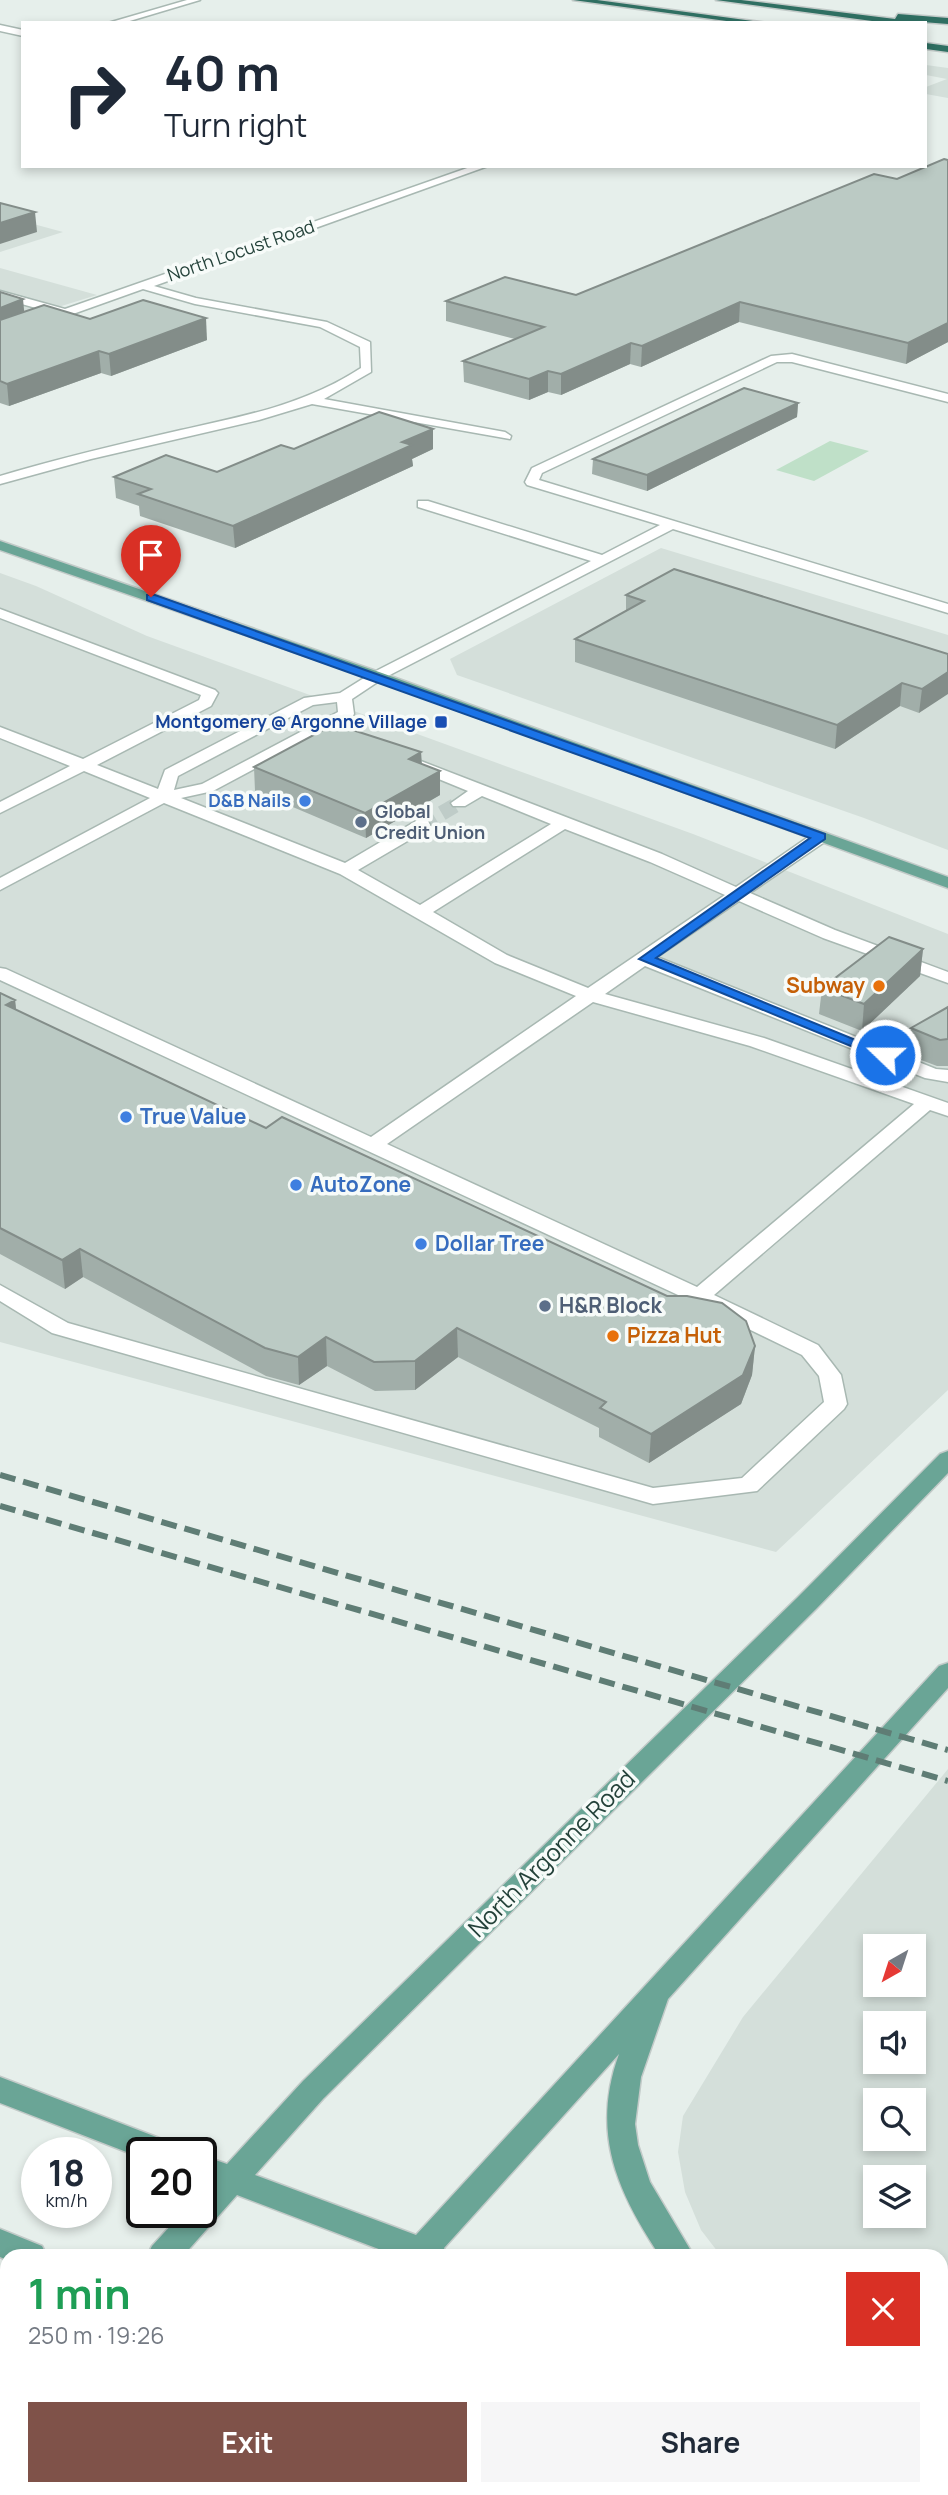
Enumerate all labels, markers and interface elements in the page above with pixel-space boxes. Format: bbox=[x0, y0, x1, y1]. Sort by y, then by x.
text: 40 m bbox=[164, 39, 280, 106]
icon: right bbox=[49, 49, 140, 140]
text: Turn right bbox=[164, 103, 307, 147]
street label: North Locust Road bbox=[164, 214, 318, 287]
pin bbox=[121, 525, 181, 597]
icon: arrive bbox=[132, 536, 170, 574]
place label: Montgomery @ Argonne Village bbox=[155, 709, 427, 733]
marker: Montgomery @ Argonne Village bbox=[433, 714, 449, 730]
place label: D&B Nails bbox=[208, 788, 291, 812]
marker: D&B Nails bbox=[297, 793, 313, 809]
place label: Global Credit Union bbox=[375, 799, 485, 844]
marker: Global Credit Union bbox=[353, 814, 369, 830]
place label: Subway bbox=[786, 971, 865, 999]
marker: Subway bbox=[871, 978, 887, 994]
position arrow bbox=[848, 1018, 922, 1092]
place label: True Value bbox=[140, 1102, 246, 1130]
marker: True Value bbox=[118, 1109, 134, 1125]
place label: AutoZone bbox=[310, 1170, 411, 1198]
marker: AutoZone bbox=[288, 1177, 304, 1193]
place label: Dollar Tree bbox=[435, 1229, 544, 1257]
marker: Dollar Tree bbox=[413, 1236, 429, 1252]
place label: H&R Block bbox=[559, 1291, 662, 1319]
marker: H&R Block bbox=[537, 1298, 553, 1314]
place label: Pizza Hut bbox=[627, 1321, 722, 1349]
marker: Pizza Hut bbox=[605, 1328, 621, 1344]
street label: North Argonne Road bbox=[460, 1762, 642, 1944]
north arrow bbox=[863, 1934, 926, 1997]
map controls bbox=[863, 1934, 926, 2228]
button: sound bbox=[863, 2011, 926, 2074]
button: search bbox=[863, 2088, 926, 2151]
speed limit sign: 20 bbox=[126, 2137, 217, 2228]
text: 18 bbox=[48, 2149, 85, 2197]
button: layers bbox=[863, 2165, 926, 2228]
text: km/h bbox=[46, 2188, 87, 2212]
text: 1 min bbox=[28, 2264, 131, 2322]
button: close bbox=[846, 2272, 920, 2346]
text: 250 m · 19:26 bbox=[28, 2319, 164, 2351]
button: Exit bbox=[28, 2402, 467, 2482]
button: Share bbox=[481, 2402, 920, 2482]

